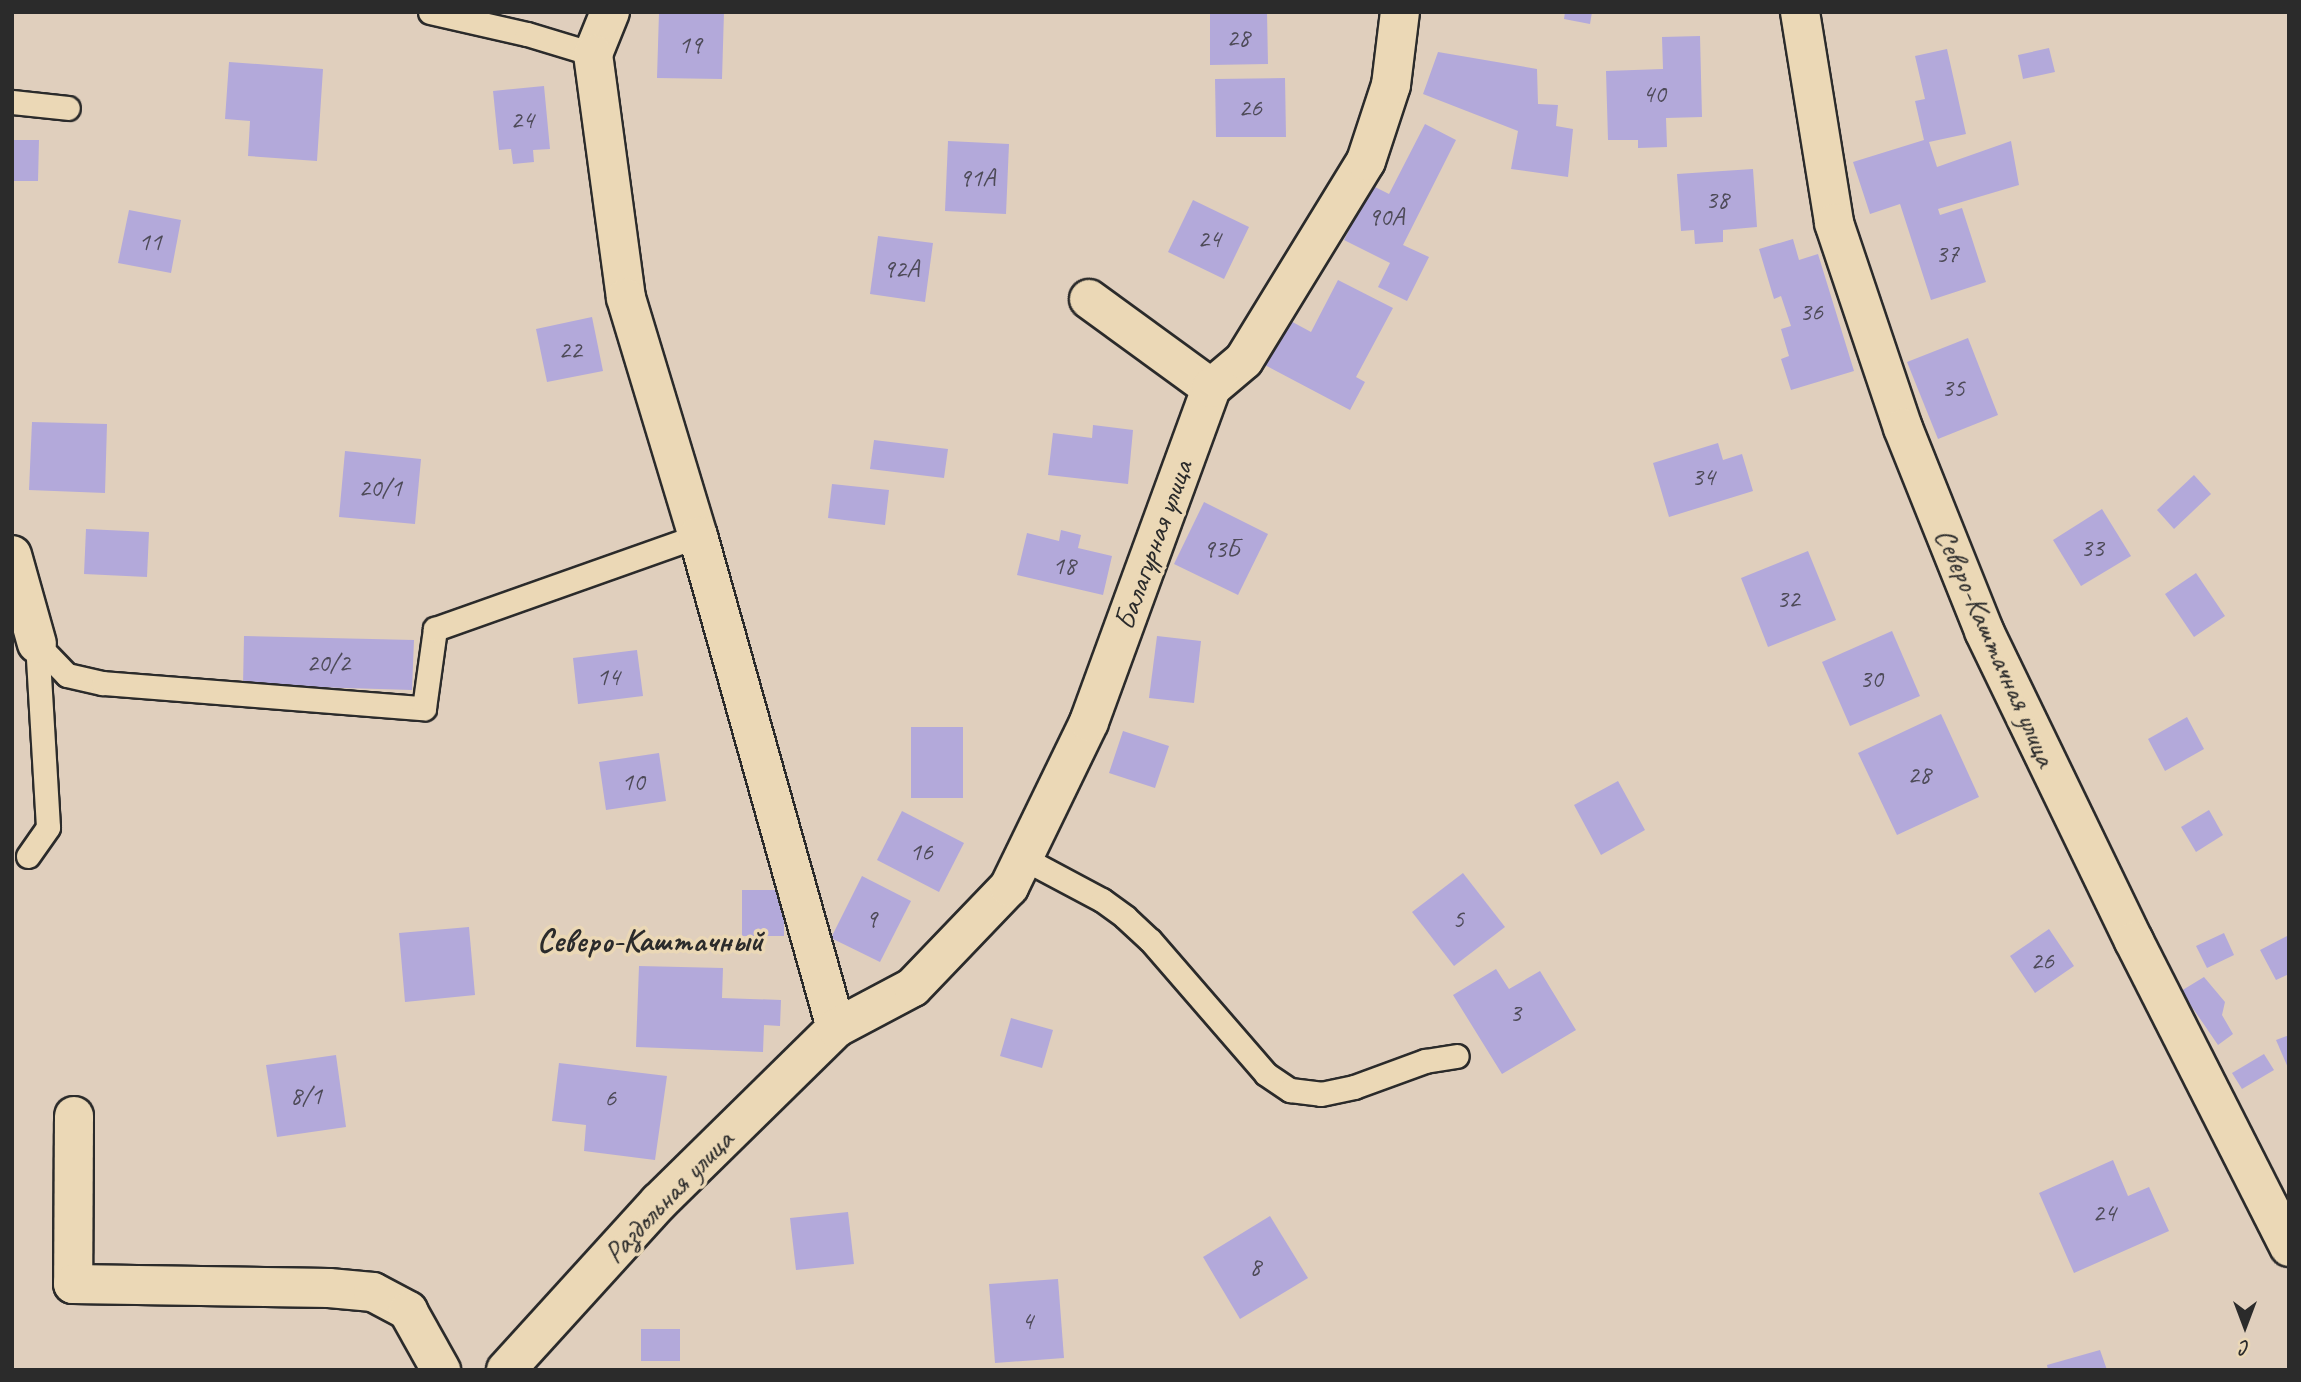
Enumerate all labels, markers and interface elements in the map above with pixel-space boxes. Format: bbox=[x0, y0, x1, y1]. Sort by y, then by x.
house number: 28 bbox=[1226, 22, 1250, 54]
house number: 19 bbox=[678, 29, 702, 61]
house number: 40 bbox=[1642, 78, 1666, 110]
house number: 26 bbox=[1238, 92, 1262, 124]
house number: 24 bbox=[510, 104, 534, 136]
house number: 91А bbox=[959, 162, 995, 194]
house number: 38 bbox=[1705, 184, 1729, 216]
house number: 90А bbox=[1368, 201, 1404, 233]
house number: 24 bbox=[1197, 223, 1221, 255]
house number: 11 bbox=[138, 226, 162, 258]
house number: 37 bbox=[1935, 238, 1959, 270]
house number: 92А bbox=[883, 253, 919, 285]
house number: 36 bbox=[1799, 296, 1823, 328]
house number: 22 bbox=[558, 334, 582, 366]
house number: 35 bbox=[1941, 372, 1965, 404]
street label: Балагурная улица bbox=[1105, 454, 1201, 636]
house number: 34 bbox=[1691, 461, 1715, 493]
house number: 20/1 bbox=[358, 472, 402, 504]
street label: Северо-Каштачная улица bbox=[1927, 521, 2065, 773]
house number: 33 bbox=[2080, 532, 2104, 564]
house number: 93Б bbox=[1203, 533, 1239, 565]
house number: 18 bbox=[1052, 550, 1076, 582]
house number: 32 bbox=[1776, 583, 1800, 615]
house number: 20/2 bbox=[306, 647, 350, 679]
house number: 14 bbox=[596, 661, 620, 693]
house number: 30 bbox=[1859, 663, 1883, 695]
house number: 28 bbox=[1907, 759, 1931, 791]
house number: 10 bbox=[621, 766, 645, 798]
house number: 16 bbox=[909, 836, 933, 868]
house number: 9 bbox=[865, 903, 877, 935]
house number: 5 bbox=[1452, 903, 1464, 935]
district label: Северо-Каштачный bbox=[537, 922, 763, 960]
house number: 26 bbox=[2030, 945, 2054, 977]
house number: 3 bbox=[1509, 997, 1521, 1029]
house number: 8/1 bbox=[290, 1080, 322, 1112]
house number: 6 bbox=[604, 1082, 616, 1114]
street label: Раздольная улица bbox=[595, 1121, 741, 1271]
house number: 24 bbox=[2092, 1197, 2116, 1229]
house number: 8 bbox=[1249, 1251, 1261, 1283]
north arrow bbox=[2210, 1291, 2280, 1361]
house number: 4 bbox=[1021, 1305, 1033, 1337]
text: С bbox=[2240, 1335, 2250, 1359]

